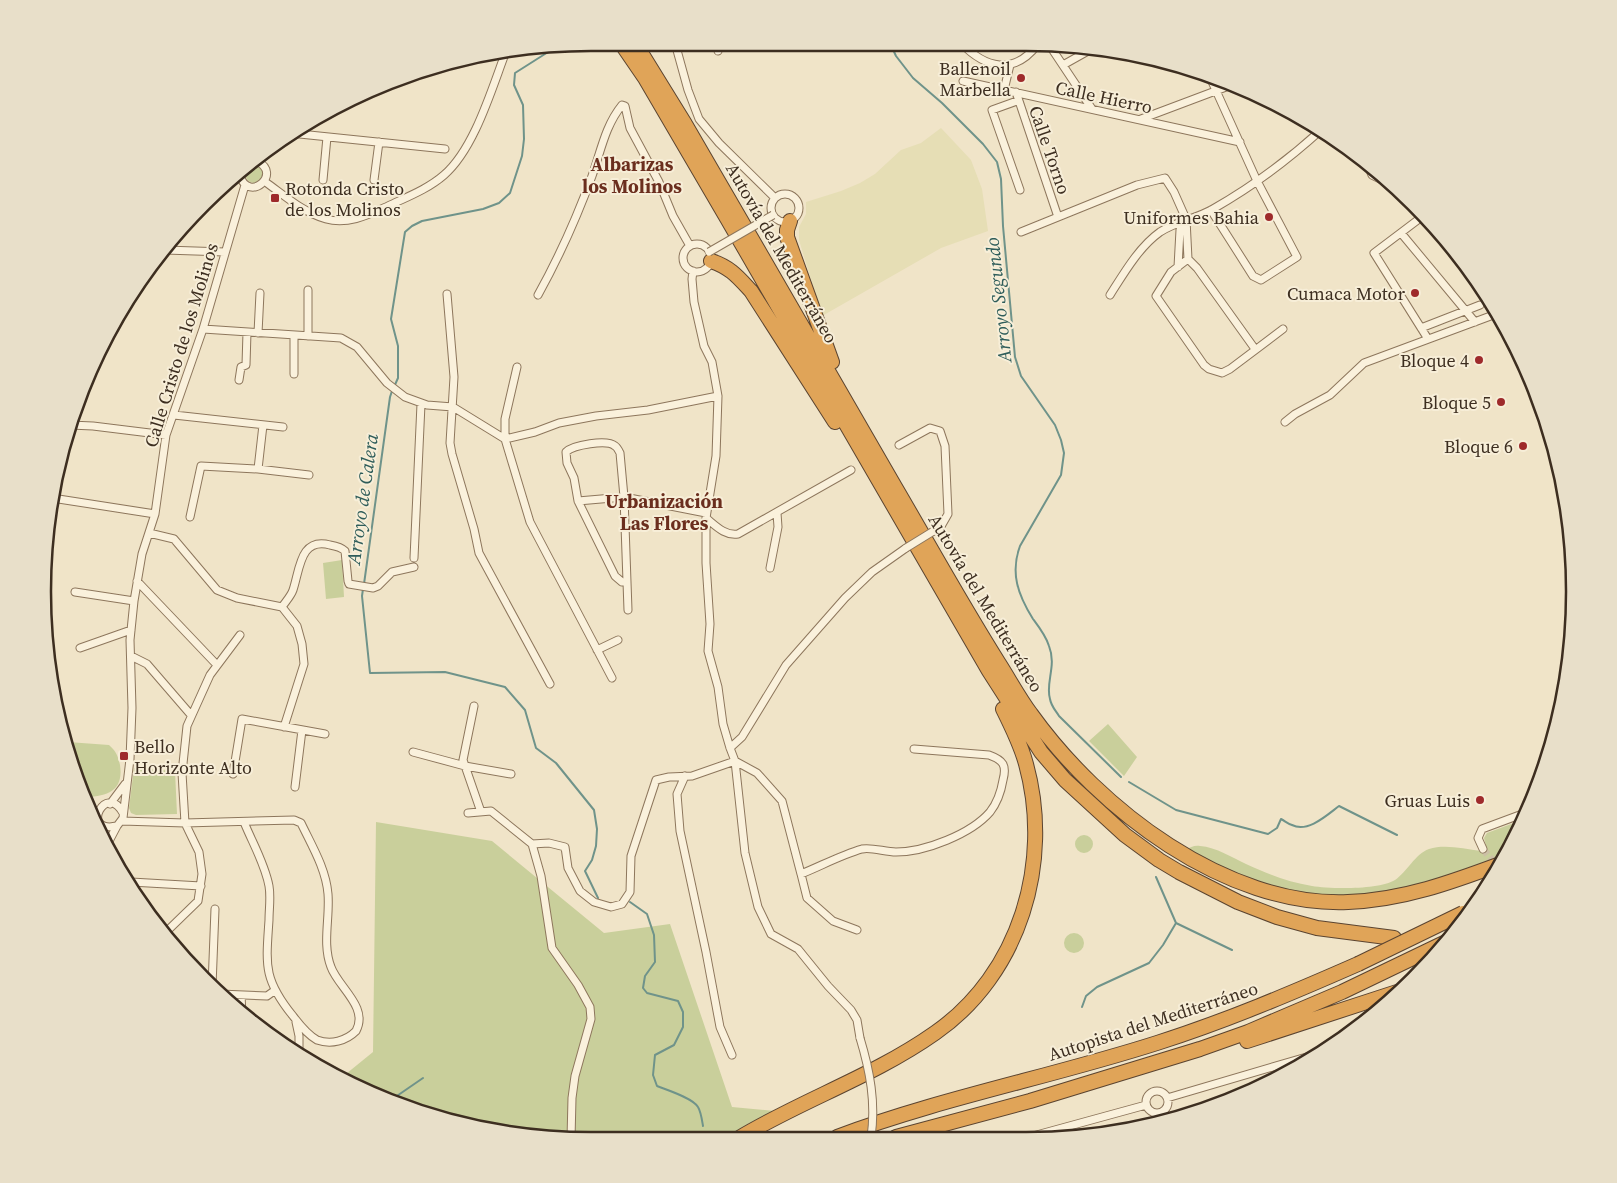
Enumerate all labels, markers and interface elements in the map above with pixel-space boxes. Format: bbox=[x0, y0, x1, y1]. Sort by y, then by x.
place label: Ballenoil Marbella bbox=[939, 56, 1012, 102]
marker: Ballenoil Marbella bbox=[1015, 72, 1027, 84]
street label: Calle Hierro bbox=[1053, 75, 1155, 119]
street label: Calle Torno bbox=[1023, 102, 1077, 198]
district label: Albarizas los Molinos bbox=[582, 151, 682, 199]
street label: Autovía del Mediterráneo bbox=[720, 158, 844, 348]
place label: Rotonda Cristo de los Molinos bbox=[285, 176, 404, 222]
marker: Rotonda Cristo de los Molinos bbox=[269, 192, 281, 204]
place label: Uniformes Bahia bbox=[1123, 205, 1260, 230]
marker: Uniformes Bahia bbox=[1263, 211, 1275, 223]
water label: Arroyo Segundo bbox=[978, 236, 1018, 365]
street label: Calle Cristo de los Molinos bbox=[138, 240, 224, 450]
place label: Cumaca Motor bbox=[1287, 281, 1405, 306]
marker: Cumaca Motor bbox=[1409, 287, 1421, 299]
place label: Bloque 4 bbox=[1400, 348, 1469, 373]
marker: Bloque 4 bbox=[1473, 354, 1485, 366]
place label: Bloque 5 bbox=[1422, 390, 1491, 415]
marker: Bloque 5 bbox=[1495, 396, 1507, 408]
water label: Arroyo de Calera bbox=[340, 432, 384, 567]
place label: Bloque 6 bbox=[1444, 434, 1513, 459]
marker: Bloque 6 bbox=[1517, 440, 1529, 452]
district label: Urbanización Las Flores bbox=[605, 488, 723, 536]
street label: Autovía del Mediterráneo bbox=[923, 509, 1049, 697]
place label: Bello Horizonte Alto bbox=[134, 734, 252, 780]
marker: Bello Horizonte Alto bbox=[118, 750, 130, 762]
place label: Gruas Luis bbox=[1384, 788, 1470, 813]
marker: Gruas Luis bbox=[1474, 794, 1486, 806]
street label: Autopista del Mediterráneo bbox=[1045, 975, 1261, 1067]

